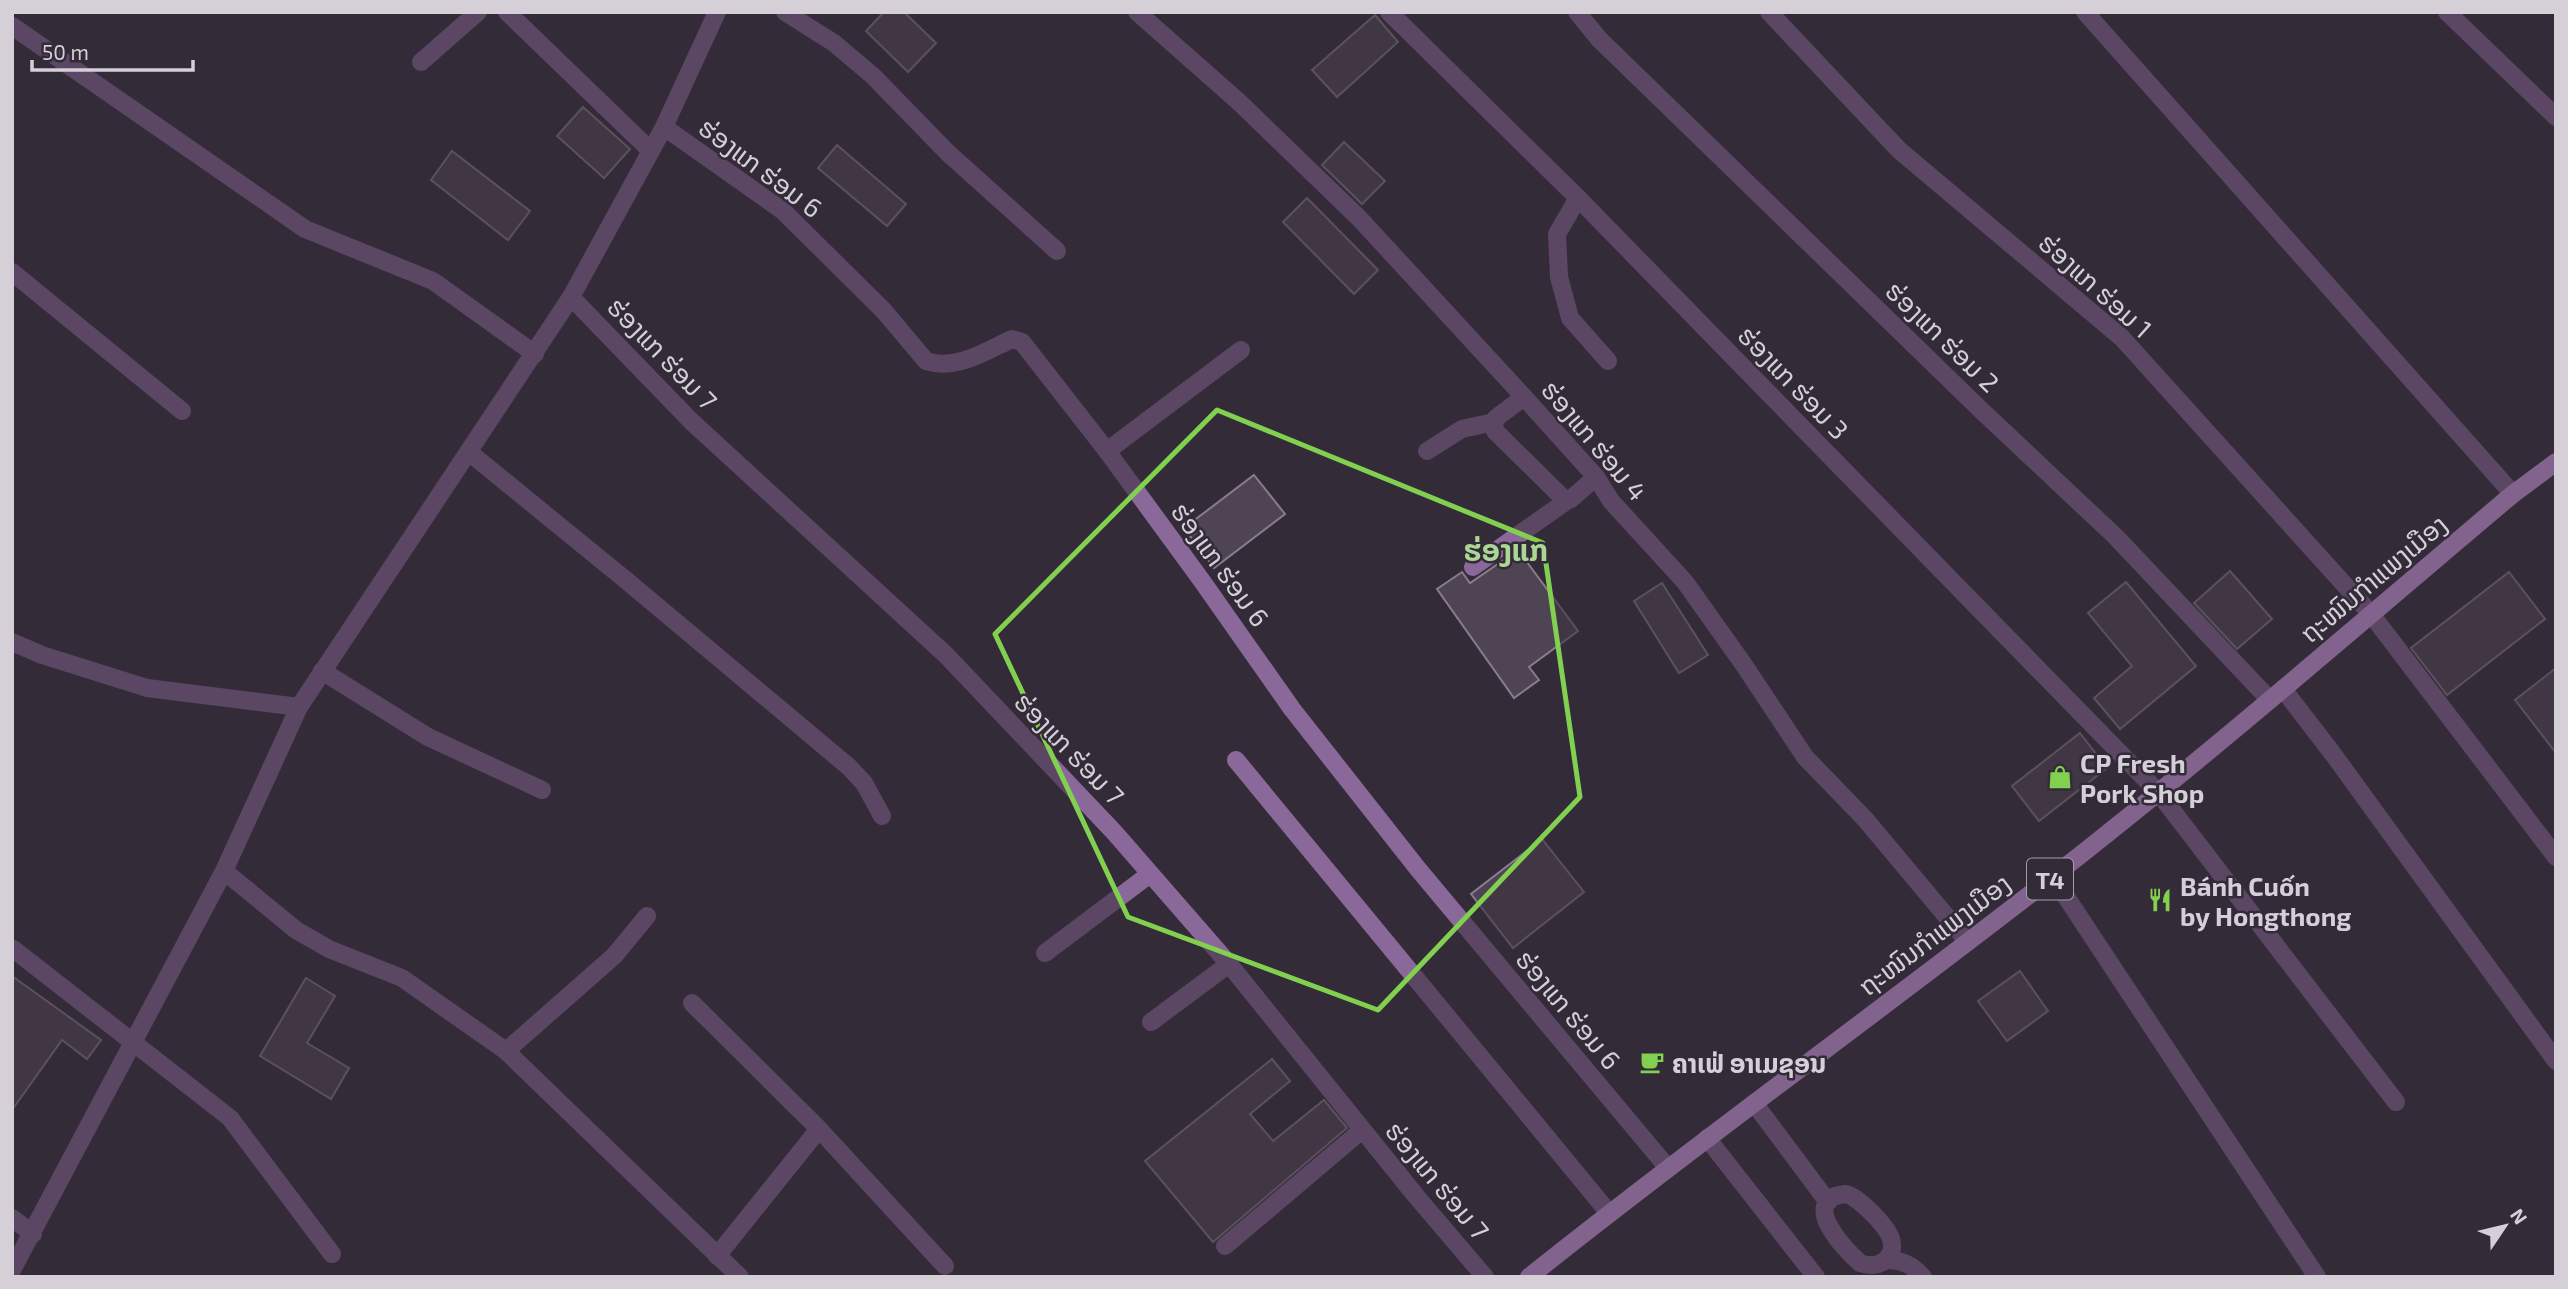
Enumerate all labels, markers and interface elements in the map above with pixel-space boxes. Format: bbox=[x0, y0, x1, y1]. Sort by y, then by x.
scale bar bbox=[32, 28, 192, 72]
text: 50 m bbox=[42, 39, 89, 64]
street label: ຮ່ອງແກ ຮ່ອມ 6 bbox=[694, 111, 828, 223]
street label: ຮ່ອງແກ ຮ່ອມ 1 bbox=[2033, 226, 2159, 344]
street label: ຮ່ອງແກ ຮ່ອມ 2 bbox=[1880, 274, 2006, 398]
street label: ຮ່ອງແກ ຮ່ອມ 7 bbox=[602, 290, 724, 416]
street label: ຮ່ອງແກ ຮ່ອມ 3 bbox=[1732, 319, 1856, 445]
street label: ຮ່ອງແກ ຮ່ອມ 4 bbox=[1536, 374, 1654, 506]
street label: ຮ່ອງແກ ຮ່ອມ 6 bbox=[1166, 496, 1276, 632]
street label: ຖະໜົນກຳແພງເມືອງ bbox=[2293, 508, 2453, 648]
district label: ຮ່ອງແກ bbox=[1464, 531, 1548, 567]
street label: ຮ່ອງແກ ຮ່ອມ 7 bbox=[1009, 685, 1131, 811]
place label: CP Fresh Pork Shop bbox=[2080, 747, 2204, 808]
shop icon: CP Fresh Pork Shop bbox=[2046, 763, 2074, 791]
road number: T4 bbox=[2027, 858, 2073, 900]
street label: ຖະໜົນກຳແພງເມືອງ bbox=[1852, 867, 2016, 1001]
place label: Bánh Cuốn by Hongthong bbox=[2180, 870, 2351, 932]
restaurant icon: Bánh Cuốn by Hongthong bbox=[2146, 886, 2174, 914]
street label: ຮ່ອງແກ ຮ່ອມ 6 bbox=[1510, 943, 1628, 1075]
place label: ຄາເຟ່ ອາເມຊອນ bbox=[1672, 1047, 1826, 1078]
cafe icon: ຄາເຟ່ ອາເມຊອນ bbox=[1638, 1048, 1666, 1076]
street label: ຮ່ອງແກ ຮ່ອມ 7 bbox=[1380, 1115, 1496, 1245]
north arrow bbox=[2470, 1191, 2540, 1261]
text: N bbox=[2506, 1204, 2533, 1228]

